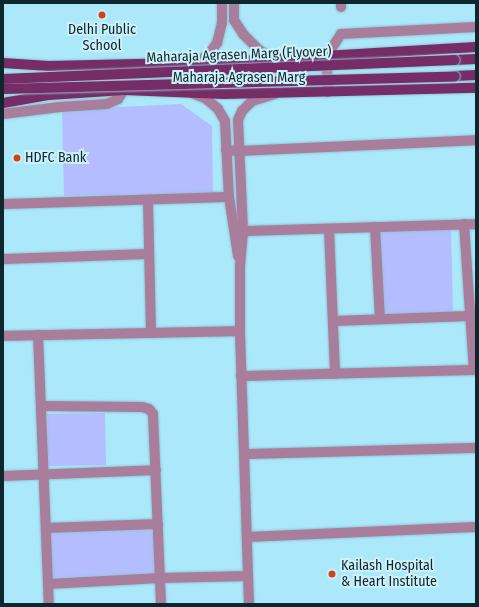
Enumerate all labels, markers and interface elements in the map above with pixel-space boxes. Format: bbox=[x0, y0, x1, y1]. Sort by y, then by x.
marker: Delhi Public School bbox=[97, 10, 107, 20]
place label: Delhi Public School bbox=[68, 22, 136, 54]
street label: Maharaja Agrasen Marg (Flyover) bbox=[146, 43, 332, 67]
street label: Maharaja Agrasen Marg bbox=[173, 70, 305, 86]
place label: HDFC Bank bbox=[25, 150, 86, 166]
marker: HDFC Bank bbox=[12, 153, 22, 163]
place label: Kailash Hospital & Heart Institute bbox=[341, 558, 437, 590]
marker: Kailash Hospital & Heart Institute bbox=[326, 568, 338, 580]

